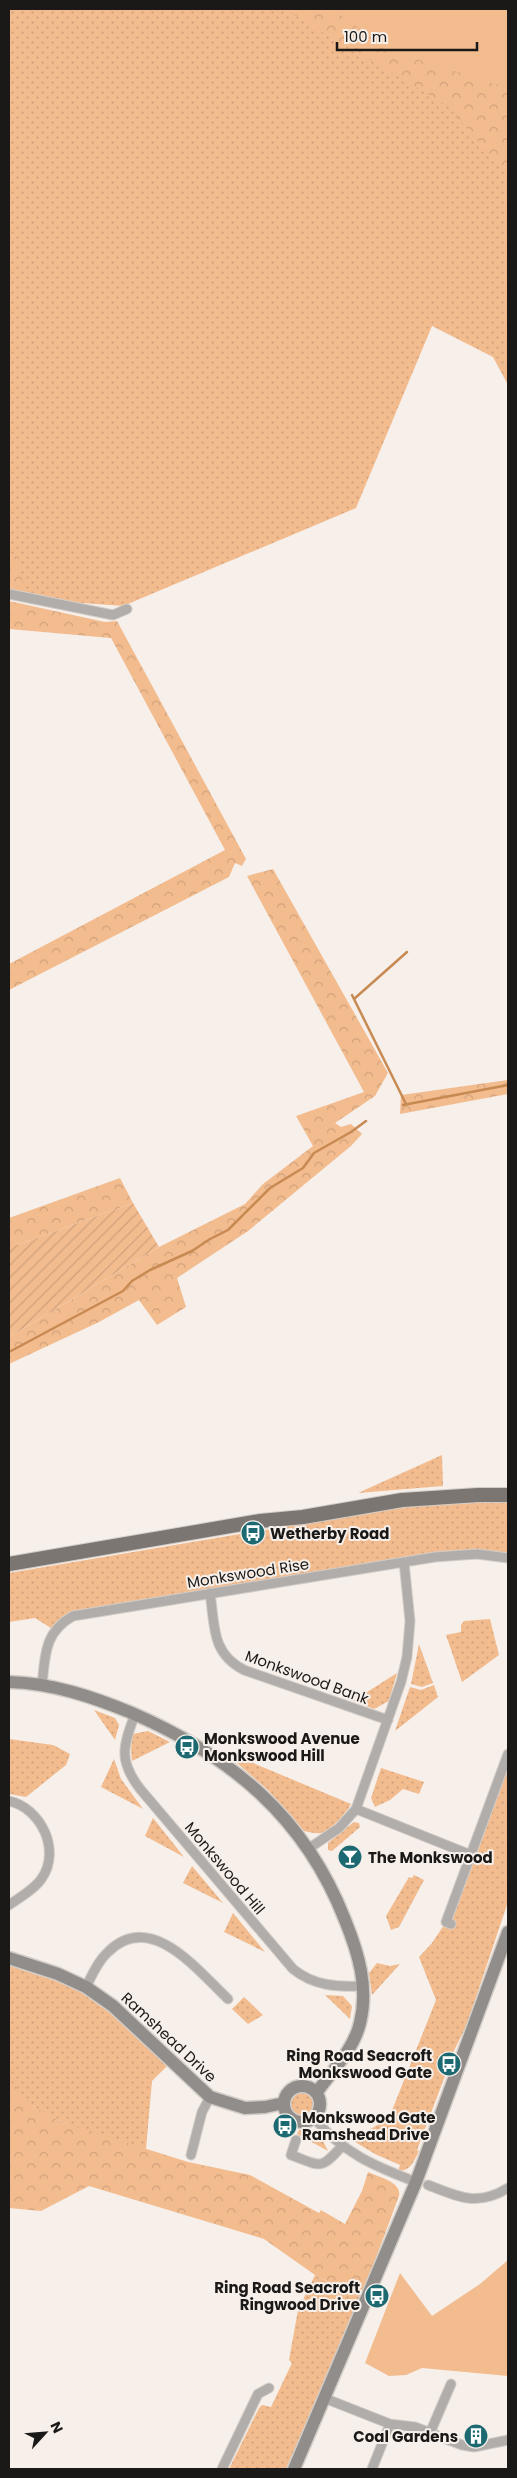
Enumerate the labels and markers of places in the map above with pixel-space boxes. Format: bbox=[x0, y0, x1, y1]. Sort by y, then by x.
bus stop icon: Wetherby Road bbox=[240, 1520, 266, 1546]
place label: Wetherby Road bbox=[270, 1523, 389, 1544]
place label: Monkswood Avenue Monkswood Hill bbox=[204, 1728, 360, 1766]
bus stop icon: Monkswood Avenue Monkswood Hill bbox=[174, 1734, 200, 1760]
bar icon: The Monkswood bbox=[337, 1844, 363, 1870]
place label: The Monkswood bbox=[368, 1847, 493, 1868]
place label: Ring Road Seacroft Monkswood Gate bbox=[286, 2045, 432, 2083]
bus stop icon: Ring Road Seacroft Monkswood Gate bbox=[436, 2051, 462, 2077]
place label: Monkswood Gate Ramshead Drive bbox=[302, 2107, 436, 2145]
bus stop icon: Monkswood Gate Ramshead Drive bbox=[272, 2113, 298, 2139]
place label: Ring Road Seacroft Ringwood Drive bbox=[214, 2277, 360, 2315]
bus stop icon: Ring Road Seacroft Ringwood Drive bbox=[364, 2283, 390, 2309]
building icon: Coal Gardens bbox=[463, 2423, 489, 2449]
place label: Coal Gardens bbox=[353, 2426, 458, 2447]

